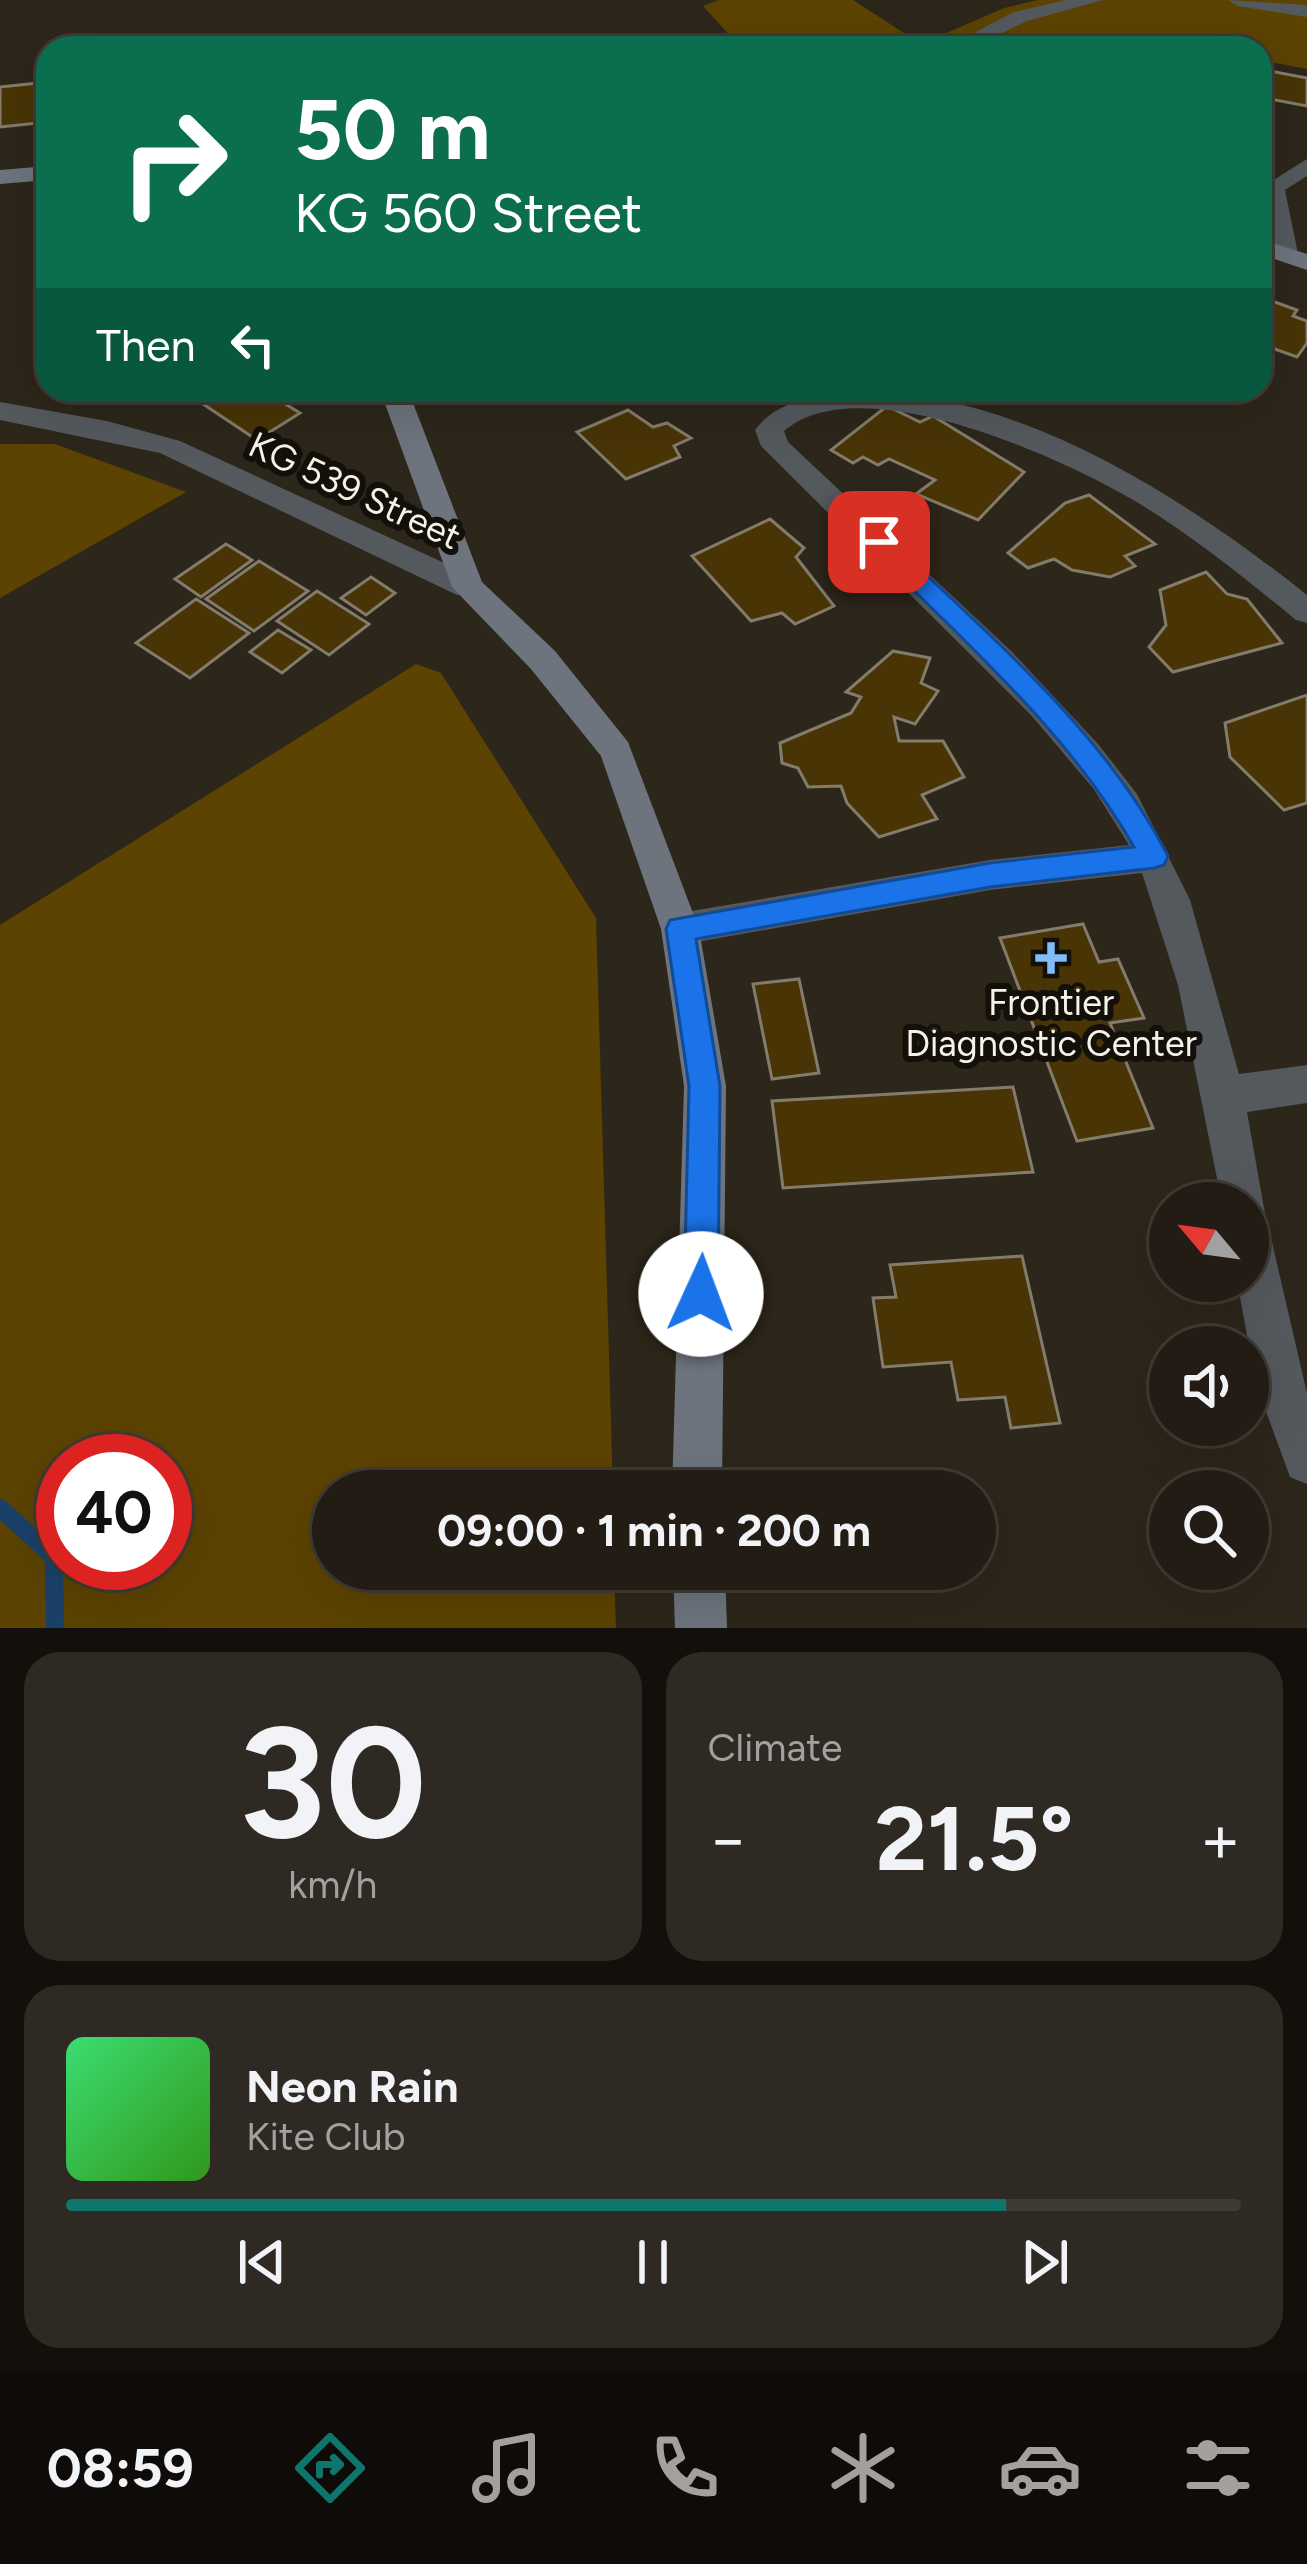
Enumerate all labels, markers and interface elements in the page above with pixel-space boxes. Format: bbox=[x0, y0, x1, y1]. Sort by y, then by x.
text: 50 m bbox=[294, 79, 490, 180]
icon: right bbox=[96, 84, 252, 240]
text: KG 560 Street bbox=[294, 181, 642, 246]
icon: left bbox=[220, 312, 286, 378]
text: Then bbox=[96, 318, 196, 372]
street label: KG 539 Street bbox=[242, 423, 467, 558]
pin bbox=[828, 491, 930, 593]
icon: arrive bbox=[846, 509, 912, 575]
marker: Frontier Diagnostic Center bbox=[1035, 942, 1067, 974]
place label: Frontier Diagnostic Center bbox=[905, 981, 1197, 1065]
north arrow bbox=[1149, 1182, 1269, 1302]
map controls bbox=[1149, 1182, 1269, 1590]
position arrow bbox=[638, 1231, 764, 1357]
button: sound bbox=[1149, 1326, 1269, 1446]
speed limit sign: 40 bbox=[36, 1434, 192, 1590]
button: search bbox=[1149, 1470, 1269, 1590]
text: 09:00 · 1 min · 200 m bbox=[437, 1503, 871, 1557]
text: 30 bbox=[239, 1689, 427, 1876]
text: Climate bbox=[708, 1724, 842, 1771]
text: 21.5° bbox=[875, 1784, 1074, 1893]
text: − bbox=[708, 1799, 749, 1879]
text: + bbox=[1200, 1799, 1241, 1879]
text: km/h bbox=[288, 1861, 377, 1908]
text: Neon Rain bbox=[246, 2059, 459, 2113]
text: Kite Club bbox=[246, 2113, 406, 2160]
icon: previous bbox=[229, 2229, 295, 2295]
icon: pause bbox=[620, 2229, 686, 2295]
icon: next bbox=[1012, 2229, 1078, 2295]
icon: directions bbox=[288, 2426, 372, 2510]
icon: music bbox=[465, 2426, 549, 2510]
icon: phone bbox=[643, 2426, 727, 2510]
icon: climate bbox=[821, 2426, 905, 2510]
icon: car bbox=[998, 2426, 1082, 2510]
icon: filters bbox=[1176, 2426, 1260, 2510]
text: 08:59 bbox=[47, 2436, 194, 2501]

